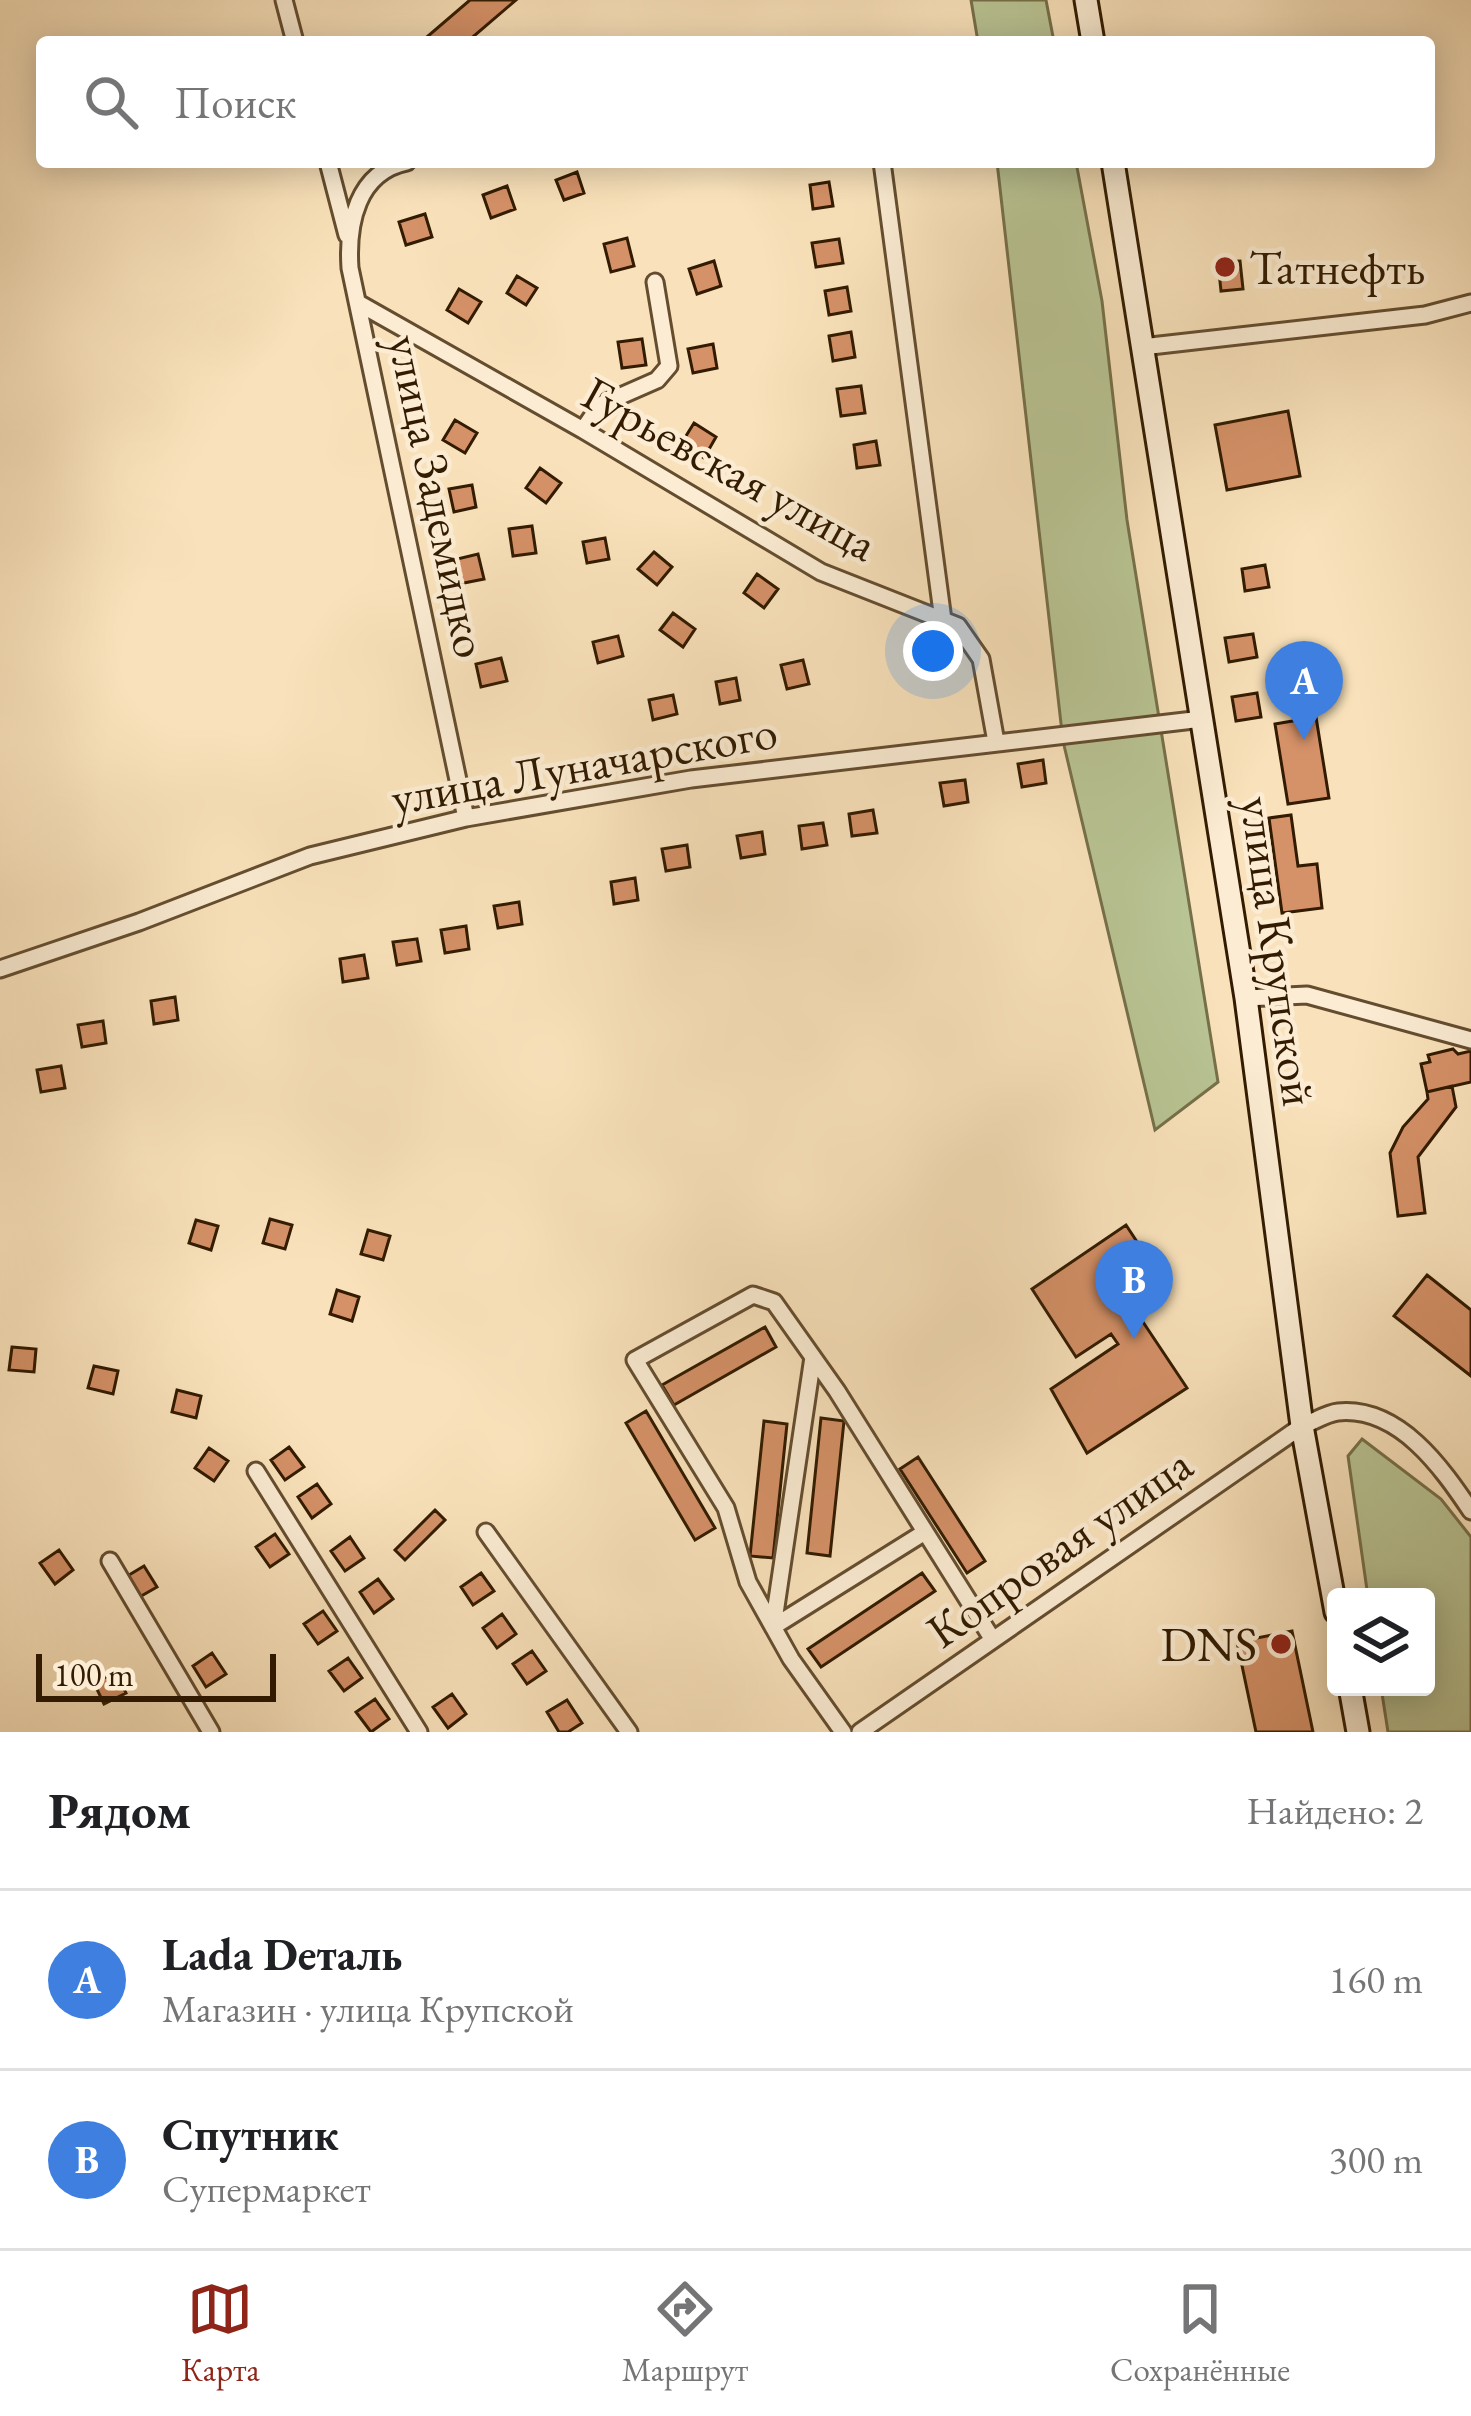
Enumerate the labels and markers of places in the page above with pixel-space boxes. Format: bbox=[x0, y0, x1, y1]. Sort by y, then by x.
place label: Татнефть bbox=[1249, 236, 1425, 298]
marker: Татнефть bbox=[1212, 254, 1238, 280]
pin: A bbox=[1265, 641, 1343, 740]
pin: B bbox=[1095, 1240, 1173, 1339]
place label: DNS bbox=[1160, 1613, 1257, 1675]
marker: DNS bbox=[1268, 1631, 1294, 1657]

